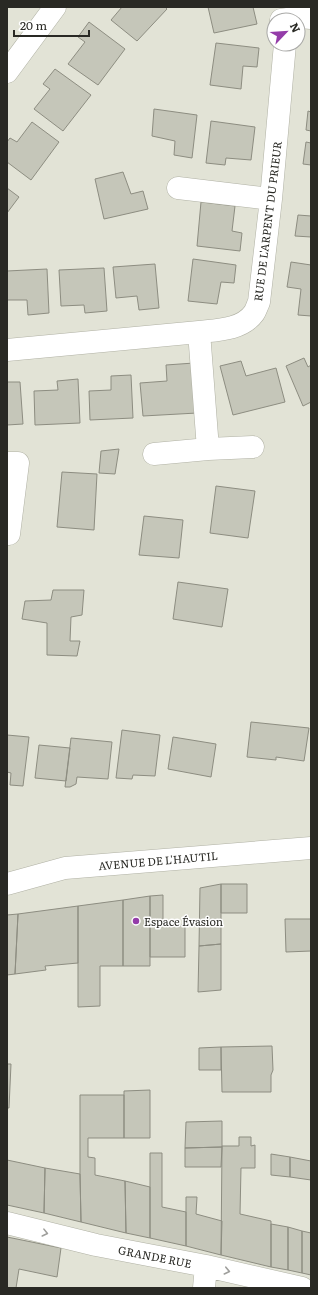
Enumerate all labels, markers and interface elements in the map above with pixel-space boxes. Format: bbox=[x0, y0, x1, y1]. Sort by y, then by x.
scale bar bbox=[14, 12, 89, 38]
north arrow bbox=[266, 12, 306, 52]
text: 20 m bbox=[20, 16, 47, 34]
text: N bbox=[287, 20, 305, 35]
street label: RUE DE L'ARPENT DU PRIEUR bbox=[249, 140, 285, 302]
street label: AVENUE DE L'HAUTIL bbox=[98, 847, 218, 873]
place label: Espace Évasion bbox=[144, 913, 223, 929]
marker: Espace Évasion bbox=[131, 916, 141, 926]
one-way arrow bbox=[42, 1228, 48, 1236]
street label: GRANDE RUE bbox=[117, 1241, 193, 1271]
one-way arrow bbox=[224, 1267, 230, 1275]

